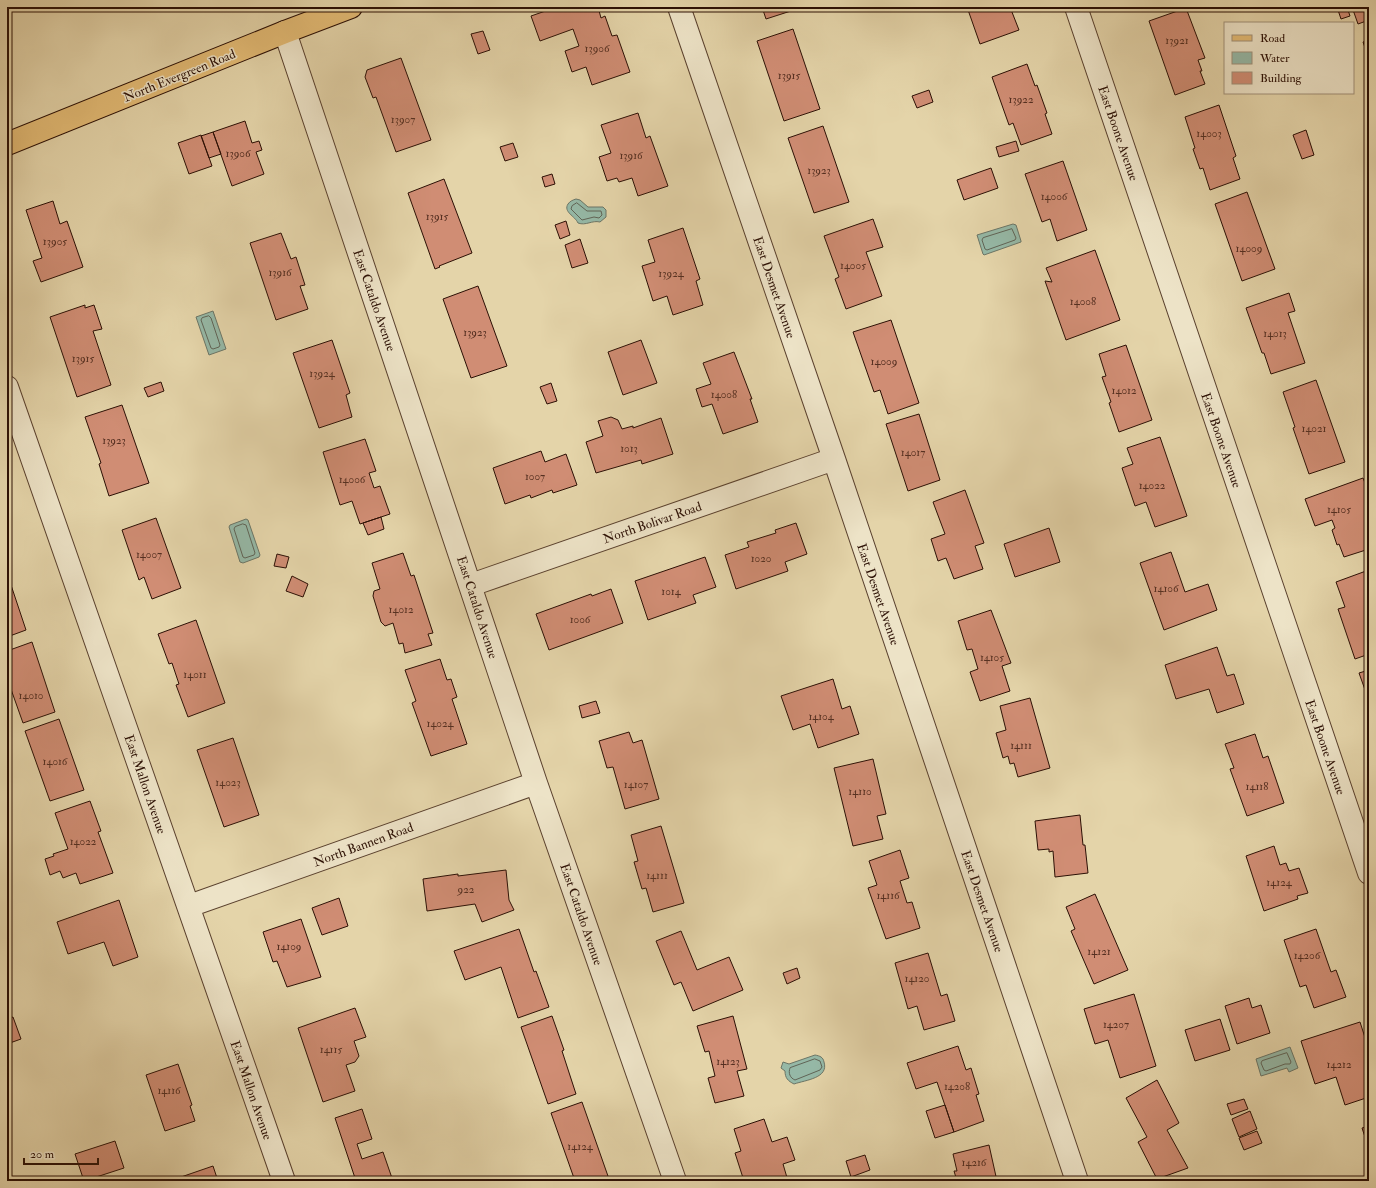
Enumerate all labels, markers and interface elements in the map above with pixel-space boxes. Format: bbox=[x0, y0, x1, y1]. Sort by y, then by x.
legend bbox=[1224, 22, 1354, 94]
text: Road bbox=[1260, 31, 1285, 46]
house number: 13921 bbox=[1165, 34, 1189, 47]
house number: 13906 bbox=[585, 42, 611, 55]
street label: North Evergreen Road bbox=[121, 46, 238, 106]
text: Water bbox=[1259, 51, 1290, 66]
house number: 13915 bbox=[778, 69, 800, 82]
text: Building bbox=[1260, 71, 1303, 86]
street label: East Boone Avenue bbox=[1094, 84, 1142, 184]
house number: 13922 bbox=[1009, 93, 1034, 106]
house number: 13907 bbox=[391, 113, 415, 126]
house number: 14003 bbox=[1196, 127, 1222, 140]
house number: 13906 bbox=[226, 147, 252, 160]
house number: 13916 bbox=[619, 149, 644, 162]
house number: 13923 bbox=[807, 164, 831, 177]
house number: 14006 bbox=[1041, 190, 1069, 203]
house number: 13915 bbox=[426, 210, 448, 223]
street label: East Desmet Avenue bbox=[749, 234, 799, 341]
house number: 13905 bbox=[43, 235, 67, 248]
house number: 14009 bbox=[1236, 242, 1262, 255]
street label: East Cataldo Avenue bbox=[349, 247, 399, 354]
house number: 14005 bbox=[840, 259, 866, 272]
house number: 13916 bbox=[268, 266, 293, 279]
house number: 13924 bbox=[658, 267, 685, 280]
house number: 14008 bbox=[1070, 295, 1096, 308]
house number: 13923 bbox=[463, 326, 487, 339]
house number: 14013 bbox=[1263, 327, 1287, 340]
house number: 13915 bbox=[72, 352, 94, 365]
house number: 14009 bbox=[871, 355, 897, 368]
house number: 13924 bbox=[309, 367, 336, 380]
house number: 14012 bbox=[1112, 384, 1137, 397]
house number: 14008 bbox=[711, 388, 737, 401]
street label: East Boone Avenue bbox=[1197, 391, 1245, 491]
house number: 14021 bbox=[1302, 422, 1327, 435]
house number: 13923 bbox=[102, 434, 126, 447]
house number: 1013 bbox=[620, 442, 638, 455]
house number: 14017 bbox=[901, 446, 925, 459]
house number: 1007 bbox=[525, 470, 545, 483]
house number: 14006 bbox=[339, 473, 367, 486]
house number: 14022 bbox=[1139, 479, 1166, 492]
street label: North Bolivar Road bbox=[601, 498, 704, 547]
house number: 14105 bbox=[1327, 503, 1351, 516]
street label: East Desmet Avenue bbox=[853, 541, 903, 648]
house number: 14007 bbox=[136, 548, 162, 561]
house number: 1020 bbox=[751, 552, 772, 565]
street label: East Cataldo Avenue bbox=[453, 554, 501, 661]
house number: 14106 bbox=[1154, 582, 1180, 595]
house number: 1014 bbox=[661, 585, 682, 598]
house number: 14012 bbox=[389, 603, 414, 616]
house number: 1006 bbox=[570, 613, 592, 626]
house number: 14105 bbox=[980, 651, 1004, 664]
house number: 14011 bbox=[183, 668, 207, 681]
house number: 14010 bbox=[19, 689, 44, 702]
street label: East Boone Avenue bbox=[1301, 698, 1349, 798]
house number: 14104 bbox=[808, 710, 835, 723]
house number: 14024 bbox=[426, 717, 455, 730]
street label: East Mallon Avenue bbox=[121, 733, 170, 837]
house number: 14111 bbox=[1010, 739, 1032, 752]
house number: 14016 bbox=[43, 755, 69, 768]
house number: 14023 bbox=[215, 776, 241, 789]
house number: 14107 bbox=[624, 778, 648, 791]
house number: 14118 bbox=[1246, 780, 1268, 793]
house number: 14110 bbox=[848, 785, 872, 798]
street label: North Bannen Road bbox=[311, 819, 416, 871]
house number: 14022 bbox=[70, 835, 97, 848]
street label: East Desmet Avenue bbox=[957, 848, 1007, 955]
street label: East Cataldo Avenue bbox=[556, 861, 606, 968]
house number: 14111 bbox=[646, 869, 668, 882]
house number: 14124 bbox=[1266, 876, 1293, 889]
house number: 922 bbox=[457, 883, 475, 896]
house number: 14116 bbox=[876, 889, 901, 902]
house number: 14109 bbox=[277, 940, 302, 953]
house number: 14121 bbox=[1087, 945, 1111, 958]
house number: 14206 bbox=[1294, 949, 1322, 962]
house number: 14120 bbox=[905, 972, 930, 985]
house number: 14207 bbox=[1103, 1018, 1129, 1031]
street label: East Mallon Avenue bbox=[227, 1039, 276, 1143]
house number: 14115 bbox=[320, 1043, 342, 1056]
house number: 14123 bbox=[716, 1055, 740, 1068]
house number: 14212 bbox=[1327, 1058, 1352, 1071]
house number: 14208 bbox=[944, 1080, 970, 1093]
house number: 14116 bbox=[157, 1084, 182, 1097]
scale bar bbox=[24, 1140, 98, 1166]
house number: 14124 bbox=[567, 1140, 594, 1153]
text: 20 m bbox=[30, 1147, 55, 1162]
house number: 14216 bbox=[962, 1156, 988, 1169]

